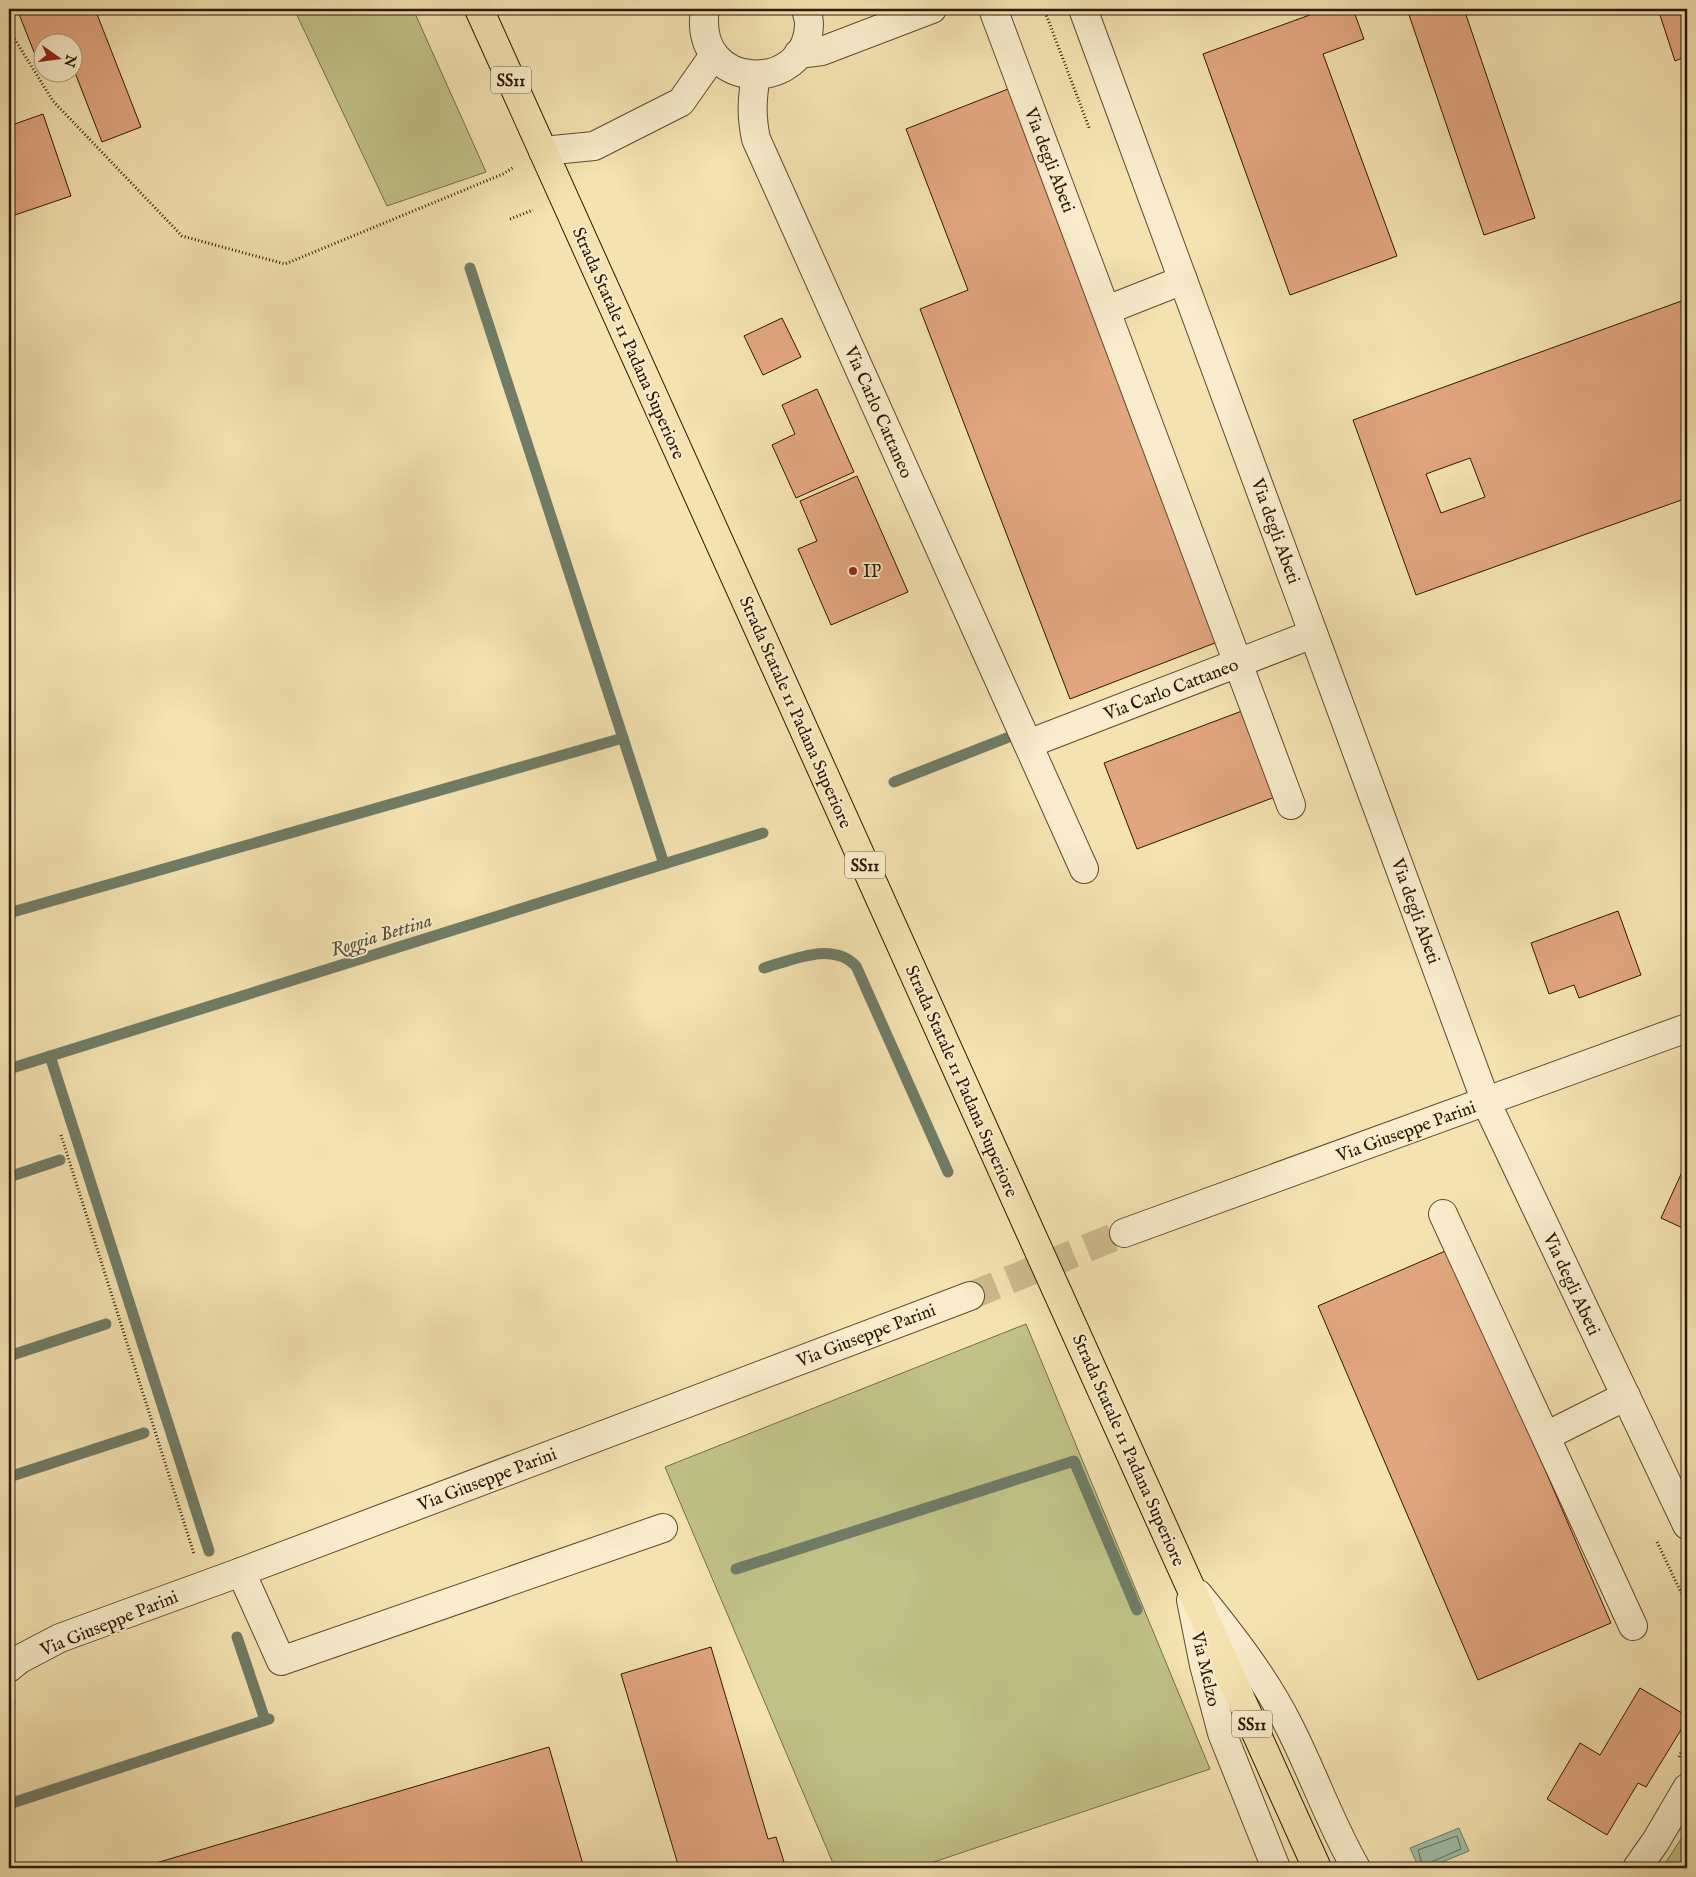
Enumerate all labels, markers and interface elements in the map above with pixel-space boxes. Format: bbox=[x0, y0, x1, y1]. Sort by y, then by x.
north arrow bbox=[32, 32, 82, 82]
text: N bbox=[59, 52, 80, 69]
road number: SS11 bbox=[491, 66, 531, 94]
street label: Via degli Abeti bbox=[1018, 104, 1079, 216]
street label: Strada Statale 11 Padana Superiore bbox=[566, 224, 689, 463]
street label: Via Carlo Cattaneo bbox=[838, 342, 917, 483]
street label: Via degli Abeti bbox=[1245, 475, 1304, 588]
place label: IP bbox=[863, 561, 881, 584]
marker: IP bbox=[847, 565, 859, 577]
street label: Strada Statale 11 Padana Superiore bbox=[733, 593, 856, 832]
street label: Via Carlo Cattaneo bbox=[1100, 654, 1242, 727]
road number: SS11 bbox=[845, 852, 885, 878]
street label: Via degli Abeti bbox=[1385, 855, 1444, 968]
water label: Roggia Bettina bbox=[328, 909, 435, 963]
street label: Strada Statale 11 Padana Superiore bbox=[899, 962, 1022, 1201]
street label: Via Giuseppe Parini bbox=[1333, 1096, 1480, 1169]
street label: Via degli Abeti bbox=[1536, 1229, 1605, 1340]
street label: Via Giuseppe Parini bbox=[793, 1299, 939, 1374]
street label: Strada Statale 11 Padana Superiore bbox=[1066, 1331, 1189, 1570]
street label: Via Giuseppe Parini bbox=[414, 1443, 560, 1518]
street label: Via Giuseppe Parini bbox=[36, 1586, 182, 1663]
street label: Via Melzo bbox=[1185, 1629, 1224, 1709]
road number: SS11 bbox=[1232, 1710, 1272, 1738]

